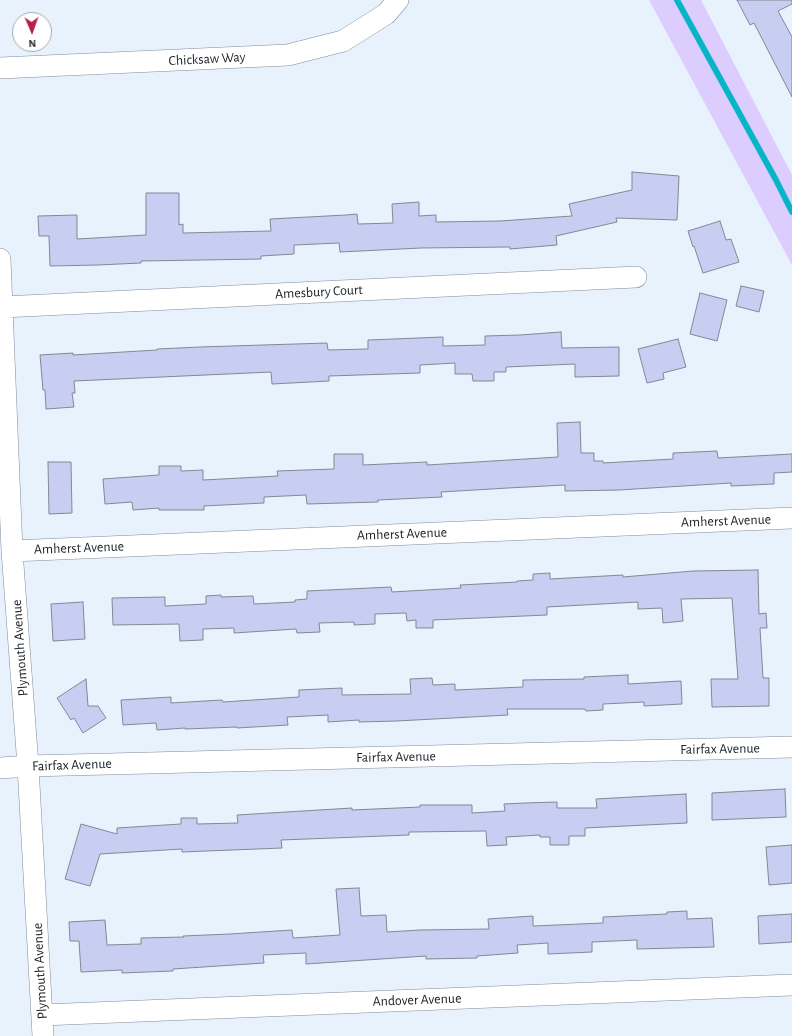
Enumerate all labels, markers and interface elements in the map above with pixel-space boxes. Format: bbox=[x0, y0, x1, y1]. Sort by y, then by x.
north arrow bbox=[12, 12, 52, 52]
text: N bbox=[28, 38, 36, 49]
street label: Chicksaw Way bbox=[168, 49, 246, 69]
street label: Amesbury Court bbox=[275, 281, 363, 303]
street label: Amherst Avenue bbox=[681, 511, 771, 531]
street label: Amherst Avenue bbox=[357, 524, 447, 544]
street label: Amherst Avenue bbox=[34, 538, 124, 558]
street label: Plymouth Avenue bbox=[8, 599, 32, 697]
street label: Fairfax Avenue bbox=[680, 740, 760, 758]
street label: Fairfax Avenue bbox=[356, 748, 436, 766]
street label: Fairfax Avenue bbox=[32, 755, 112, 775]
street label: Plymouth Avenue bbox=[29, 922, 51, 1020]
street label: Andover Avenue bbox=[372, 990, 462, 1010]

